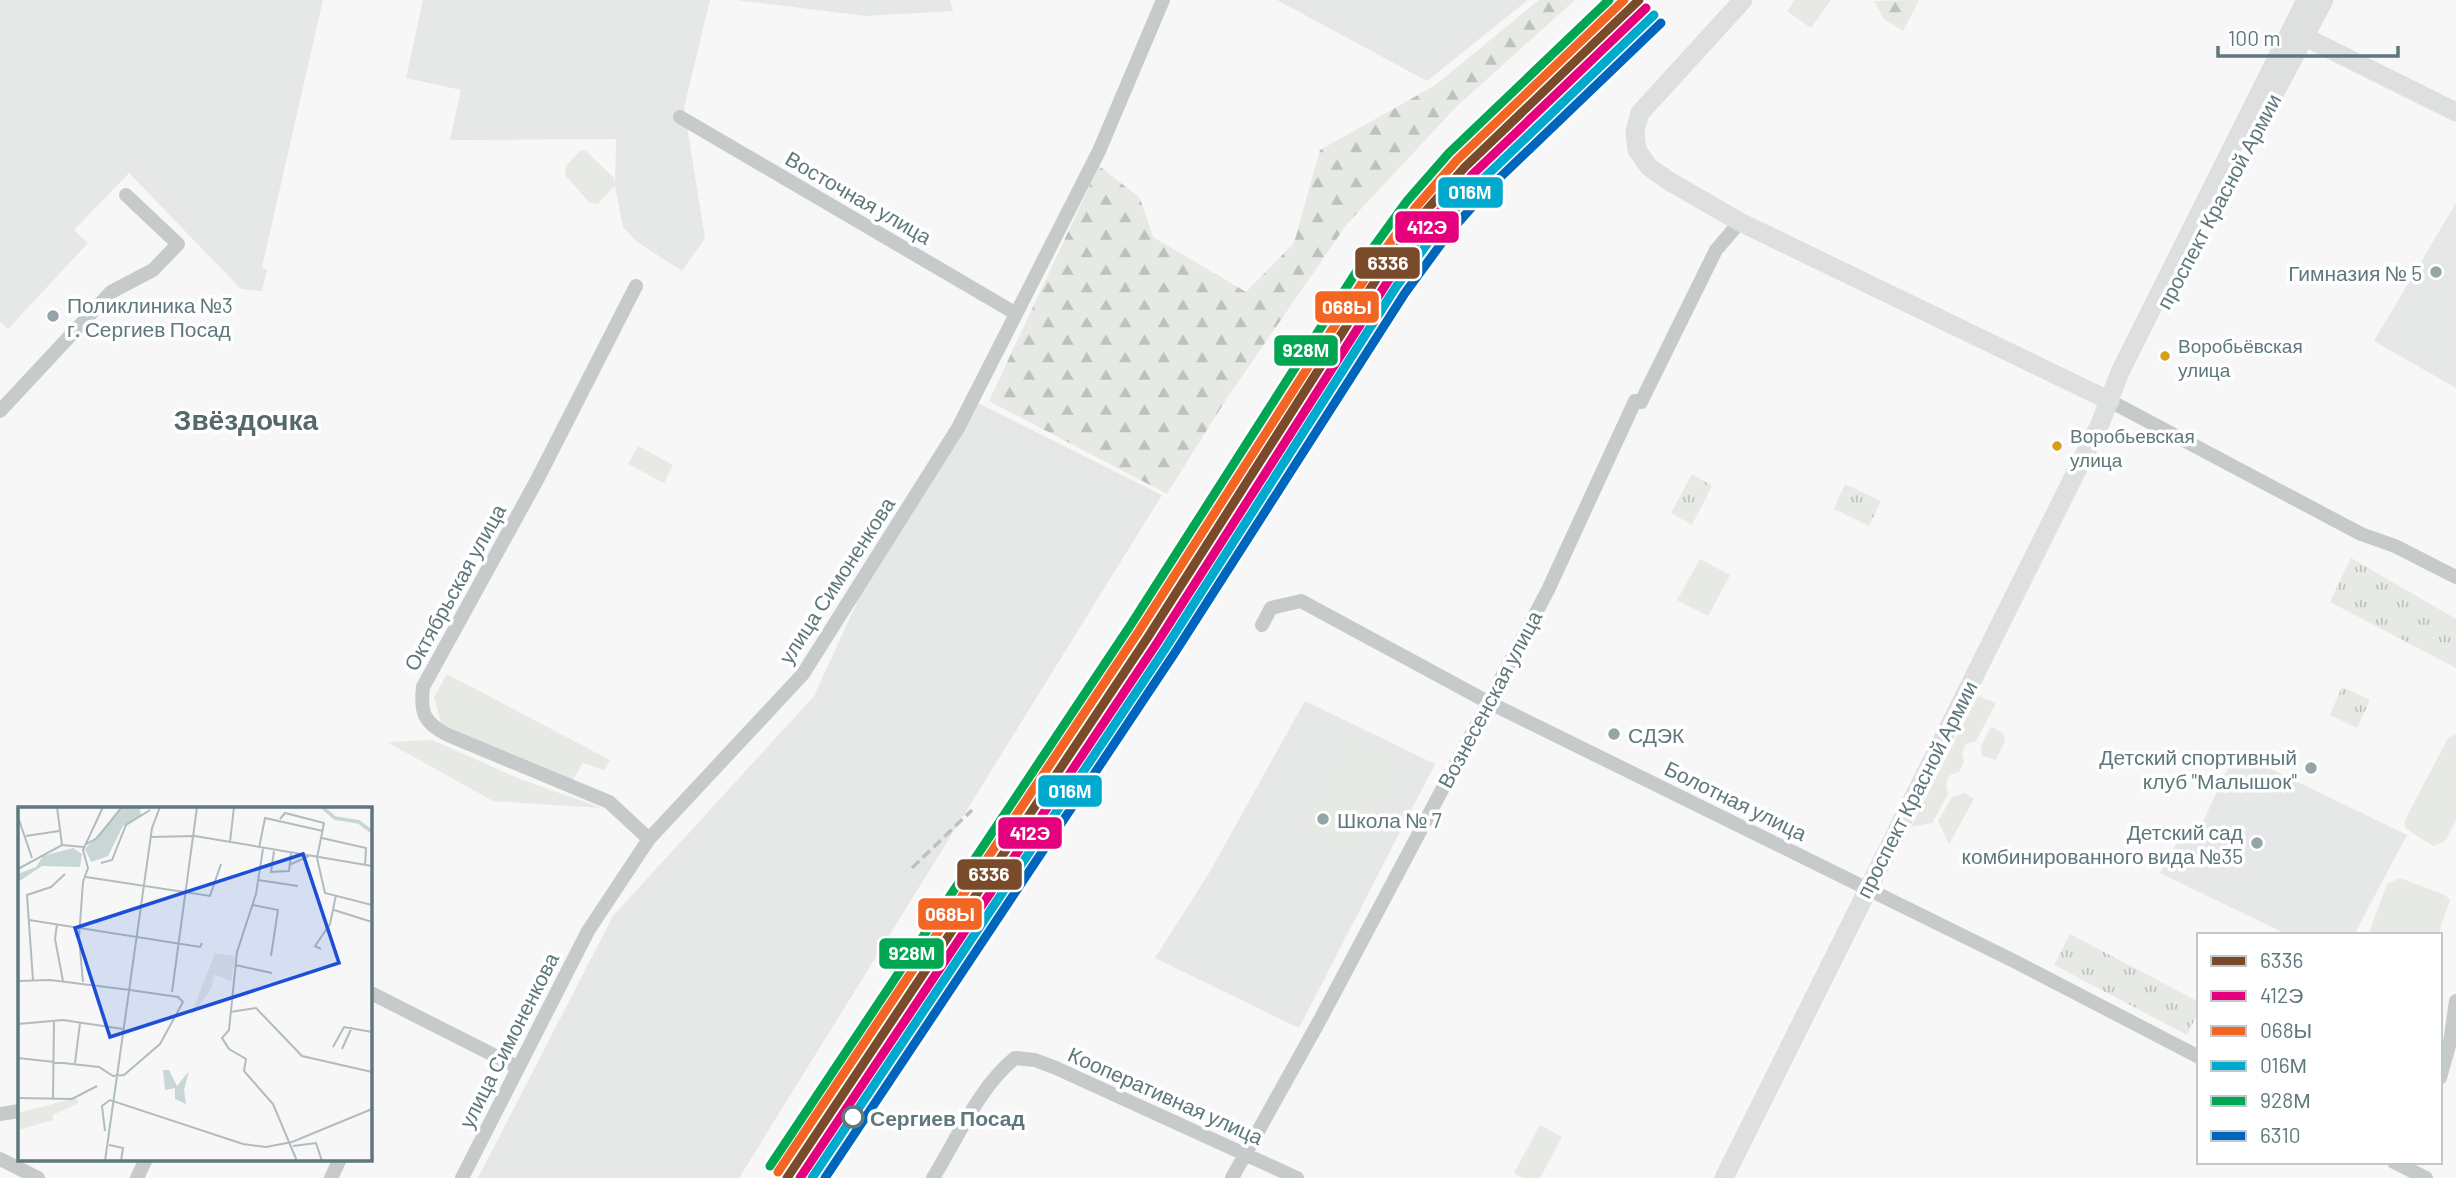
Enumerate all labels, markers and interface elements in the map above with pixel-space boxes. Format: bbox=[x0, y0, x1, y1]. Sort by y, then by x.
scale bar bbox=[2218, 14, 2398, 58]
text: 100 m bbox=[2228, 25, 2281, 50]
street label: проспект Красной Армии bbox=[2151, 89, 2285, 313]
street label: Восточная улица bbox=[782, 145, 937, 249]
line badge: 016М bbox=[1437, 176, 1504, 209]
text: 016М bbox=[1448, 180, 1492, 203]
line badge: 412Э bbox=[1394, 210, 1460, 244]
text: 412Э bbox=[1407, 215, 1447, 238]
line badge: 6336 bbox=[1354, 246, 1421, 280]
text: 6336 bbox=[1368, 251, 1408, 274]
place label: Гимназия № 5 bbox=[2288, 260, 2422, 285]
marker: Гимназия № 5 bbox=[2428, 264, 2444, 280]
line badge: 068Ы bbox=[1314, 290, 1380, 324]
place label: Поликлиника №3 г. Сергиев Посад bbox=[67, 292, 233, 341]
text: 068Ы bbox=[1322, 295, 1372, 318]
marker: Поликлиника №3 г. Сергиев Посад bbox=[45, 308, 61, 324]
line badge: 928М bbox=[1273, 334, 1339, 367]
place label: Воробьёвская улица bbox=[2178, 334, 2303, 381]
text: 928М bbox=[1283, 338, 1329, 361]
marker: Воробьёвская улица bbox=[2158, 349, 2172, 363]
district label: Звёздочка bbox=[174, 402, 319, 436]
place label: Воробьевская улица bbox=[2070, 424, 2195, 471]
marker: Воробьевская улица bbox=[2050, 439, 2064, 453]
street label: улица Симоненкова bbox=[773, 492, 899, 668]
street label: Октябрьская улица bbox=[398, 499, 510, 675]
street label: Вознесенская улица bbox=[1432, 606, 1546, 792]
street label: проспект Красной Армии bbox=[1850, 676, 1982, 902]
place label: СДЭК bbox=[1628, 722, 1685, 747]
marker: СДЭК bbox=[1606, 726, 1622, 742]
place label: Детский спортивный клуб "Малышок" bbox=[2099, 744, 2297, 793]
street label: Болотная улица bbox=[1661, 755, 1811, 845]
marker: Детский спортивный клуб "Малышок" bbox=[2303, 760, 2319, 776]
line badge: 016М bbox=[1037, 774, 1103, 808]
text: 016М bbox=[1048, 779, 1092, 802]
inset map bbox=[18, 807, 371, 1160]
place label: Школа № 7 bbox=[1337, 807, 1442, 832]
marker: Школа № 7 bbox=[1315, 811, 1331, 827]
line badge: 412Э bbox=[997, 816, 1063, 850]
place label: Детский сад комбинированного вида №35 bbox=[1962, 819, 2243, 868]
text: 412Э bbox=[1010, 821, 1050, 844]
marker: Детский сад комбинированного вида №35 bbox=[2249, 835, 2265, 851]
line badge: 6336 bbox=[956, 858, 1023, 891]
text: 6336 bbox=[969, 862, 1009, 885]
line badge: 068Ы bbox=[917, 897, 983, 931]
text: 068Ы bbox=[925, 902, 975, 925]
legend bbox=[2197, 933, 2442, 1164]
line badge: 928М bbox=[878, 937, 945, 970]
text: 928М bbox=[889, 941, 935, 964]
text: 6336 bbox=[2260, 947, 2303, 972]
street label: улица Симоненкова bbox=[453, 948, 563, 1132]
text: 412Э bbox=[2260, 982, 2303, 1007]
text: 068Ы bbox=[2260, 1017, 2312, 1042]
street label: Кооперативная улица bbox=[1065, 1041, 1268, 1149]
text: 016М bbox=[2260, 1052, 2307, 1077]
text: 928М bbox=[2260, 1087, 2311, 1112]
place label: Сергиев Посад bbox=[870, 1105, 1025, 1130]
marker: Сергиев Посад bbox=[842, 1106, 864, 1128]
text: 6310 bbox=[2260, 1122, 2301, 1147]

